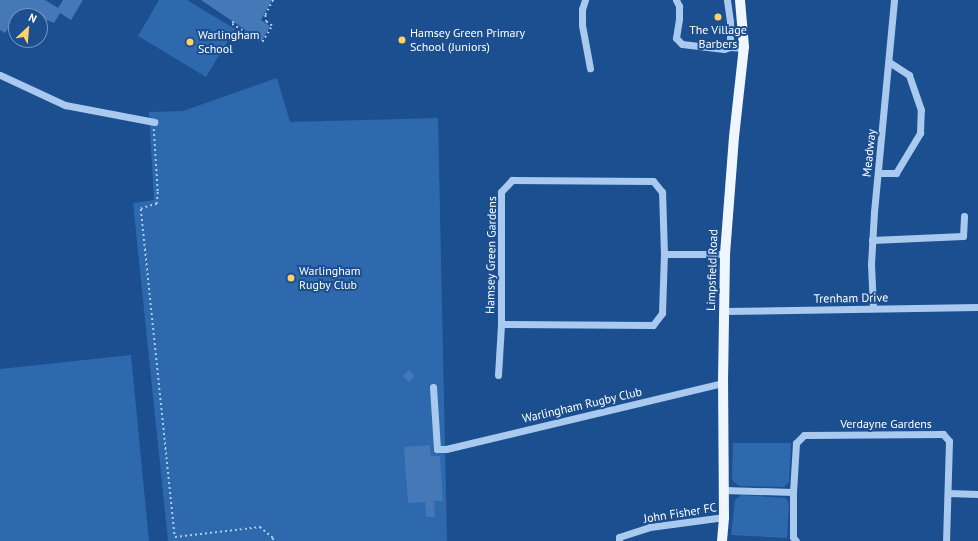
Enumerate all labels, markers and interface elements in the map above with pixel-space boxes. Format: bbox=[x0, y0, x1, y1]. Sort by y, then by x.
north arrow bbox=[8, 8, 48, 48]
text: N bbox=[26, 10, 39, 26]
marker: The Village Barbers bbox=[713, 12, 723, 22]
place label: The Village Barbers bbox=[689, 23, 747, 51]
place label: Hamsey Green Primary School (Juniors) bbox=[410, 26, 526, 54]
place label: Warlingham School bbox=[198, 28, 259, 56]
marker: Hamsey Green Primary School (Juniors) bbox=[397, 35, 407, 45]
marker: Warlingham School bbox=[185, 37, 195, 47]
street label: Meadway bbox=[859, 128, 879, 178]
street label: Hamsey Green Gardens bbox=[483, 196, 499, 314]
street label: Limpsfield Road bbox=[703, 229, 721, 311]
place label: Warlingham Rugby Club bbox=[299, 264, 360, 292]
marker: Warlingham Rugby Club bbox=[286, 273, 296, 283]
street label: Trenham Drive bbox=[814, 290, 888, 306]
street label: Warlingham Rugby Club bbox=[520, 384, 644, 426]
street label: Verdayne Gardens bbox=[840, 417, 932, 431]
street label: John Fisher FC bbox=[642, 500, 718, 526]

